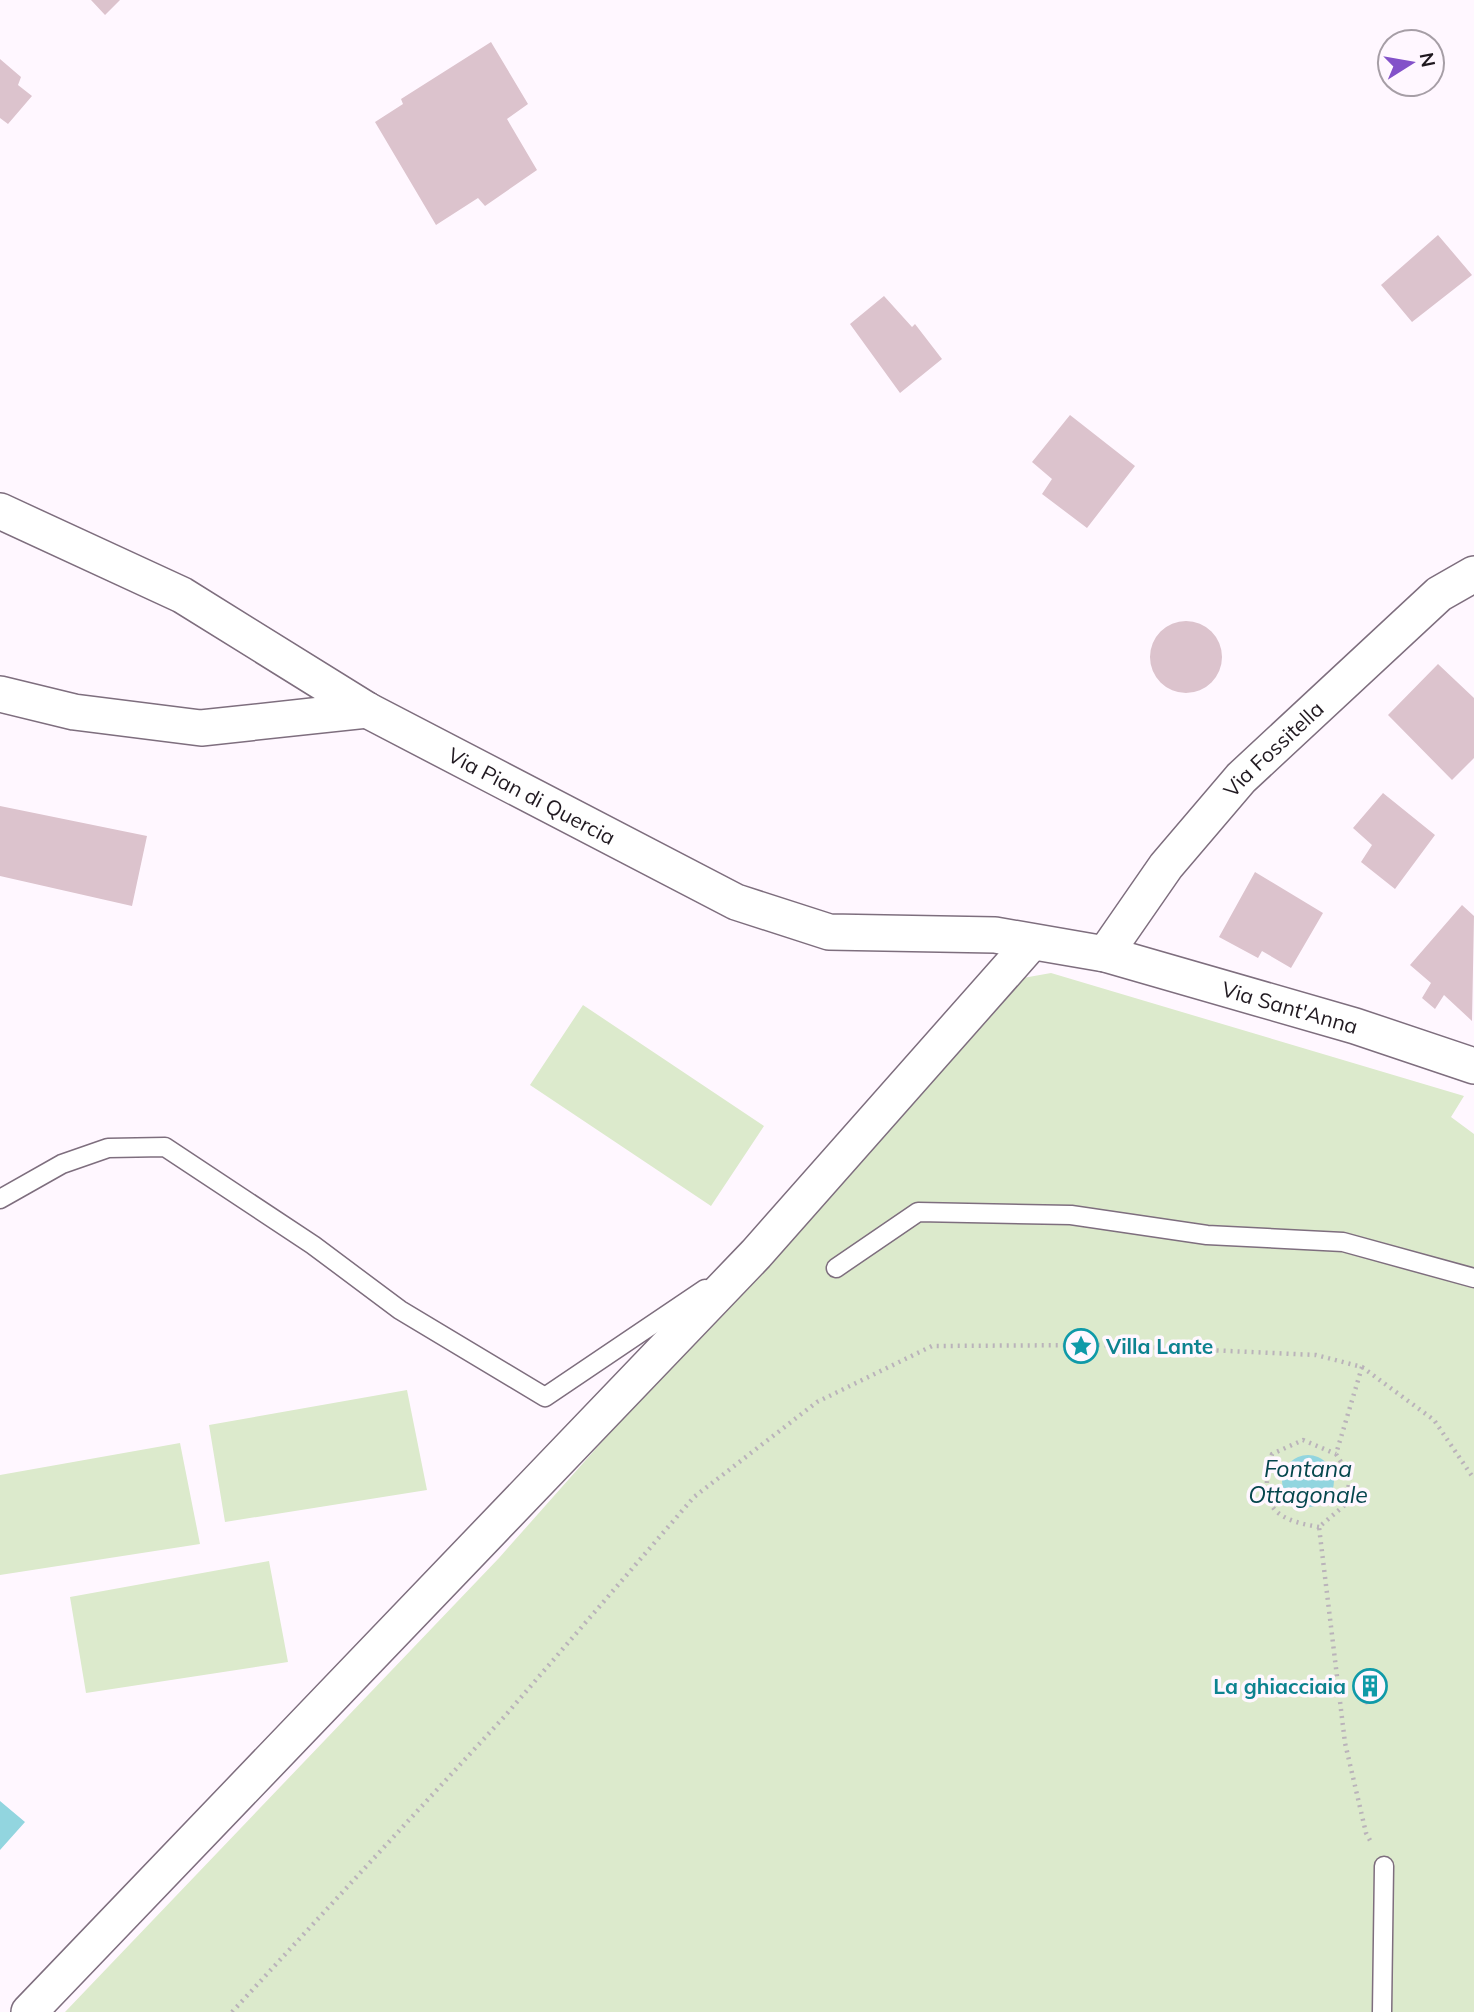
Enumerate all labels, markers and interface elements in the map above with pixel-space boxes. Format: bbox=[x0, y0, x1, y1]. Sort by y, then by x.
north arrow bbox=[1376, 28, 1446, 98]
text: N bbox=[1415, 50, 1441, 69]
street label: Via Fossitella bbox=[1218, 695, 1329, 802]
street label: Via Pian di Quercia bbox=[444, 741, 620, 850]
street label: Via Sant'Anna bbox=[1219, 975, 1361, 1039]
place icon: Villa Lante bbox=[1062, 1327, 1100, 1365]
place label: Villa Lante bbox=[1105, 1333, 1213, 1359]
water label: Fontana Ottagonale bbox=[1248, 1454, 1368, 1509]
building icon: La ghiacciaia bbox=[1351, 1667, 1389, 1705]
place label: La ghiacciaia bbox=[1213, 1673, 1346, 1699]

